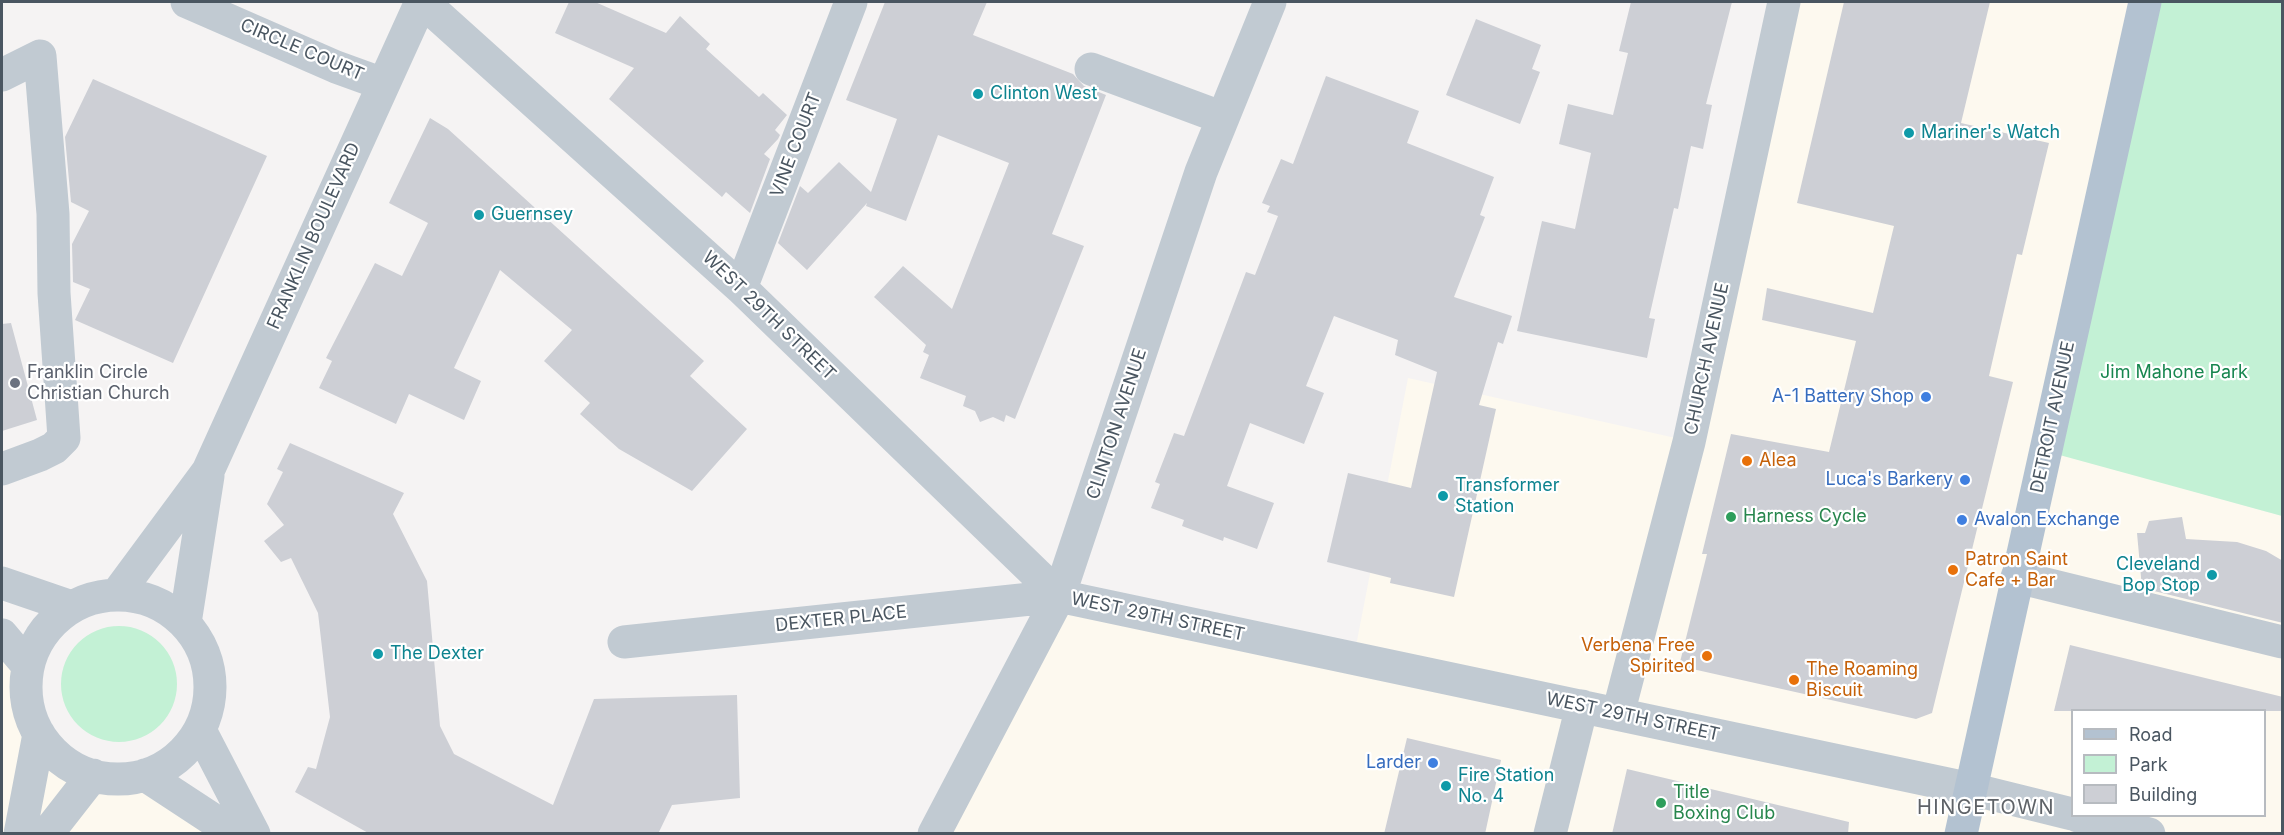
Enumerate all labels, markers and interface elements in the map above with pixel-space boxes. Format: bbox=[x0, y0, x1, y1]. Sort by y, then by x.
street label: CIRCLE COURT bbox=[237, 14, 367, 86]
place label: Clinton West bbox=[990, 83, 1097, 105]
marker: Clinton West bbox=[971, 87, 985, 101]
street label: VINE COURT bbox=[766, 90, 826, 200]
place label: Mariner's Watch bbox=[1921, 122, 2060, 144]
marker: Mariner's Watch bbox=[1902, 126, 1916, 140]
street label: FRANKLIN BOULEVARD bbox=[263, 139, 365, 333]
place label: Guernsey bbox=[491, 204, 573, 226]
marker: Guernsey bbox=[472, 208, 486, 222]
street label: WEST 29TH STREET bbox=[698, 247, 840, 385]
street label: CHURCH AVENUE bbox=[1680, 281, 1734, 437]
street label: DETROIT AVENUE bbox=[2026, 339, 2080, 495]
street label: CLINTON AVENUE bbox=[1082, 346, 1152, 502]
place label: Franklin Circle Christian Church bbox=[27, 362, 170, 404]
park label: Jim Mahone Park bbox=[2100, 362, 2248, 384]
marker: Franklin Circle Christian Church bbox=[8, 376, 22, 390]
place label: A-1 Battery Shop bbox=[1772, 386, 1914, 408]
marker: A-1 Battery Shop bbox=[1919, 390, 1933, 404]
place label: Alea bbox=[1759, 450, 1797, 472]
marker: Alea bbox=[1740, 454, 1754, 468]
place label: Luca's Barkery bbox=[1826, 469, 1953, 491]
marker: Luca's Barkery bbox=[1958, 473, 1972, 487]
place label: Transformer Station bbox=[1455, 475, 1560, 518]
marker: Transformer Station bbox=[1436, 489, 1450, 503]
place label: Harness Cycle bbox=[1743, 506, 1867, 528]
place label: Avalon Exchange bbox=[1974, 509, 2120, 531]
marker: Harness Cycle bbox=[1724, 510, 1738, 524]
marker: Avalon Exchange bbox=[1955, 513, 1969, 527]
place label: Patron Saint Cafe + Bar bbox=[1965, 549, 2068, 592]
place label: Cleveland Bop Stop bbox=[2116, 554, 2200, 596]
marker: Patron Saint Cafe + Bar bbox=[1946, 563, 1960, 577]
marker: Cleveland Bop Stop bbox=[2205, 568, 2219, 582]
street label: WEST 29TH STREET bbox=[1069, 588, 1247, 646]
street label: DEXTER PLACE bbox=[774, 601, 908, 637]
place label: Verbena Free Spirited bbox=[1581, 635, 1695, 678]
place label: The Dexter bbox=[390, 643, 484, 665]
marker: The Dexter bbox=[371, 647, 385, 661]
marker: Verbena Free Spirited bbox=[1700, 649, 1714, 663]
place label: The Roaming Biscuit bbox=[1806, 659, 1918, 702]
marker: The Roaming Biscuit bbox=[1787, 673, 1801, 687]
street label: WEST 29TH STREET bbox=[1544, 688, 1722, 746]
legend bbox=[2071, 709, 2266, 817]
text: Road bbox=[2129, 724, 2172, 745]
place label: Larder bbox=[1366, 752, 1421, 774]
text: Park bbox=[2129, 754, 2168, 775]
marker: Larder bbox=[1426, 756, 1440, 770]
place label: Fire Station No. 4 bbox=[1458, 765, 1554, 808]
marker: Fire Station No. 4 bbox=[1439, 779, 1453, 793]
place label: Title Boxing Club bbox=[1673, 782, 1775, 824]
text: Building bbox=[2129, 784, 2197, 805]
marker: Title Boxing Club bbox=[1654, 796, 1668, 810]
district label: HINGETOWN bbox=[1917, 796, 2055, 820]

